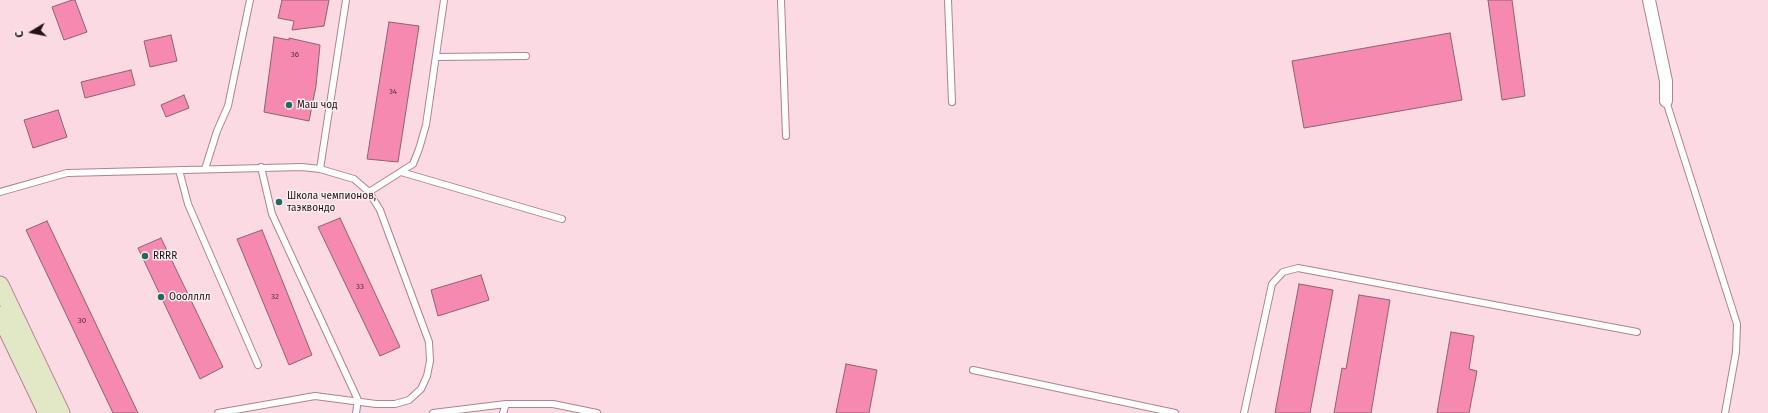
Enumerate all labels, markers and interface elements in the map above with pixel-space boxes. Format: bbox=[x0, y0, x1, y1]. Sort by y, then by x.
north arrow bbox=[12, 12, 52, 52]
text: С bbox=[13, 30, 27, 38]
house number: 36 bbox=[291, 50, 299, 60]
house number: 34 bbox=[389, 87, 397, 97]
place label: Маш чод bbox=[297, 99, 338, 111]
marker: Маш чод bbox=[284, 100, 294, 110]
place label: Школа чемпионов, таэквондо bbox=[287, 190, 376, 214]
marker: Школа чемпионов, таэквондо bbox=[274, 197, 284, 207]
place label: RRRR bbox=[153, 250, 177, 262]
marker: RRRR bbox=[140, 251, 150, 261]
house number: 33 bbox=[356, 282, 364, 292]
place label: Ооолллл bbox=[169, 291, 211, 303]
marker: Ооолллл bbox=[156, 292, 166, 302]
house number: 32 bbox=[271, 292, 279, 302]
house number: 30 bbox=[78, 316, 86, 326]

